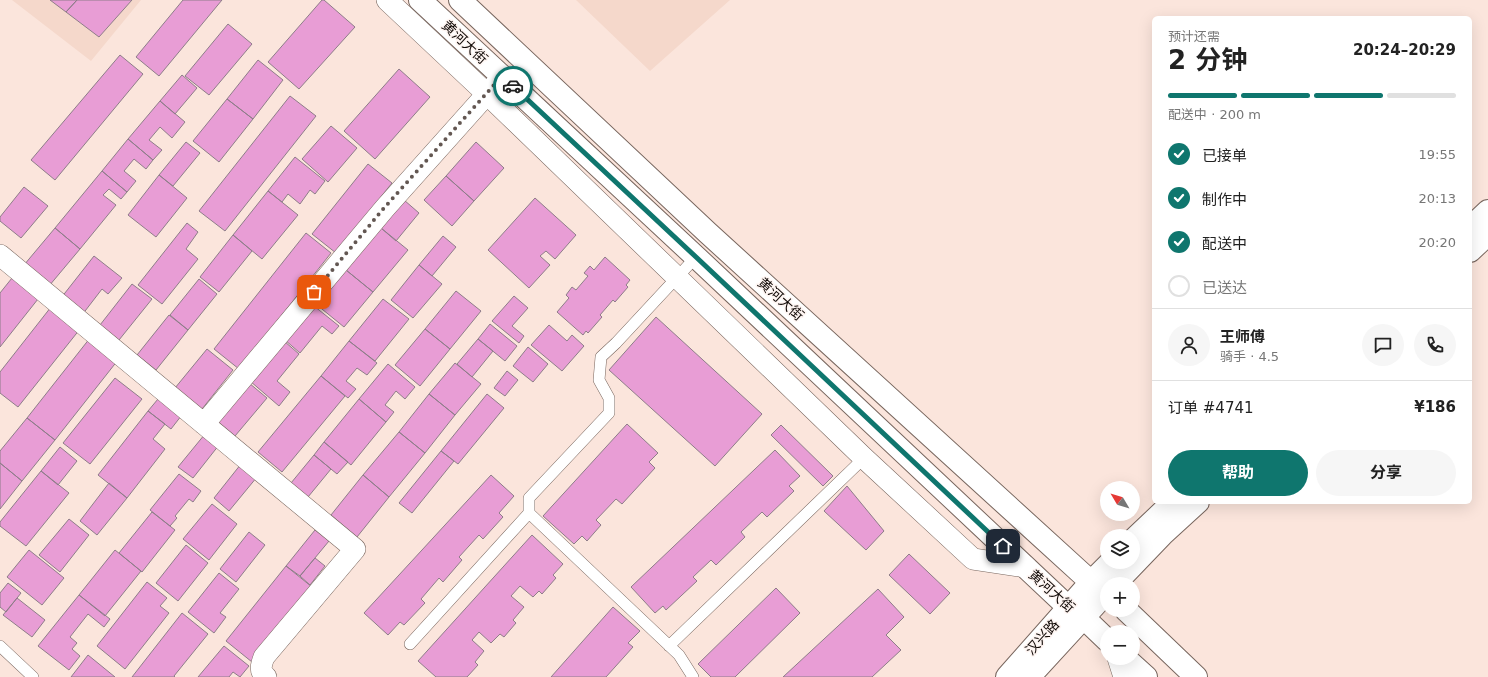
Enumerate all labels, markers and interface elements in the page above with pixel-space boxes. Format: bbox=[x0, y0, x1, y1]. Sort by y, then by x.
street label: 黄河大街 bbox=[439, 17, 491, 67]
text: 预计还需 bbox=[1168, 29, 1220, 44]
text: 20:24–20:29 bbox=[1353, 41, 1456, 59]
text: 2 分钟 bbox=[1168, 45, 1247, 75]
courier bbox=[493, 66, 533, 106]
icon: car bbox=[502, 75, 524, 97]
text: 配送中 · 200 m bbox=[1168, 107, 1261, 122]
icon: check bbox=[1168, 143, 1190, 165]
text: 已接单 bbox=[1202, 147, 1247, 165]
text: 19:55 bbox=[1419, 147, 1456, 162]
icon: check bbox=[1168, 187, 1190, 209]
text: 制作中 bbox=[1202, 191, 1247, 209]
text: 20:13 bbox=[1419, 191, 1456, 206]
icon: check bbox=[1168, 231, 1190, 253]
text: 配送中 bbox=[1202, 235, 1247, 253]
text: 20:20 bbox=[1419, 235, 1456, 250]
street label: 黄河大街 bbox=[755, 274, 807, 324]
pin bbox=[297, 275, 331, 309]
text: 已送达 bbox=[1202, 279, 1247, 297]
icon: bag bbox=[303, 281, 325, 303]
button: person bbox=[1168, 324, 1210, 366]
button: chat bbox=[1362, 324, 1404, 366]
button: phone bbox=[1414, 324, 1456, 366]
text: 王师傅 bbox=[1220, 328, 1265, 346]
text: 骑手 · 4.5 bbox=[1220, 349, 1279, 364]
text: ¥186 bbox=[1414, 398, 1456, 416]
text: 订单 #4741 bbox=[1168, 399, 1254, 417]
button: 帮助 bbox=[1168, 450, 1308, 496]
button: 分享 bbox=[1316, 450, 1456, 496]
north arrow bbox=[1100, 481, 1140, 521]
map controls bbox=[1100, 481, 1140, 665]
pin bbox=[986, 529, 1020, 563]
button: layers bbox=[1100, 529, 1140, 569]
icon: home bbox=[992, 535, 1014, 557]
street label: 黄河大街 bbox=[1026, 566, 1078, 616]
button: + bbox=[1100, 577, 1140, 617]
street label: 汉兴路 bbox=[1022, 616, 1062, 658]
button: − bbox=[1100, 625, 1140, 665]

